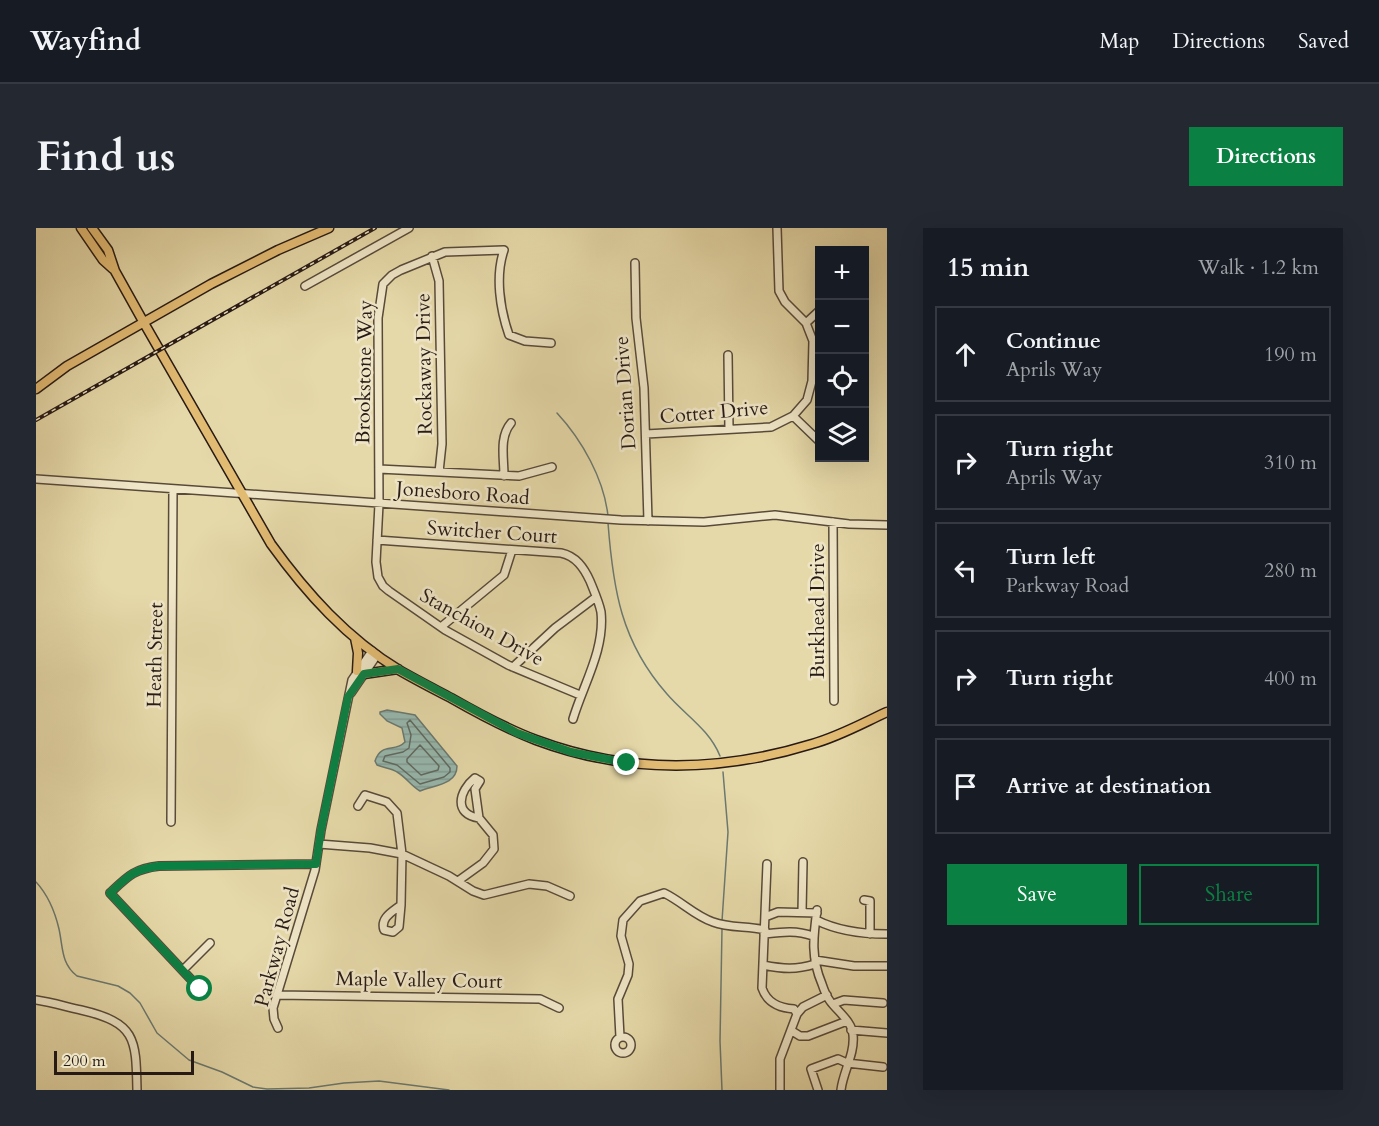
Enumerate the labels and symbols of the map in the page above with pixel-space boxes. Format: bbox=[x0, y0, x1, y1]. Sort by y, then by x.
street label: Rockaway Drive bbox=[409, 293, 439, 435]
street label: Brookstone Way bbox=[349, 299, 379, 444]
street label: Dorian Drive bbox=[608, 335, 642, 451]
street label: Cotter Drive bbox=[659, 394, 769, 430]
street label: Jonesboro Road bbox=[392, 475, 531, 511]
street label: Switcher Court bbox=[426, 514, 559, 550]
street label: Burkhead Drive bbox=[804, 543, 831, 679]
street label: Stanchion Drive bbox=[415, 582, 549, 672]
street label: Heath Street bbox=[141, 601, 169, 708]
route end bbox=[613, 749, 639, 775]
street label: Parkway Road bbox=[248, 884, 306, 1010]
street label: Maple Valley Court bbox=[335, 965, 503, 995]
route start bbox=[186, 975, 212, 1001]
scale bar bbox=[54, 1048, 194, 1076]

